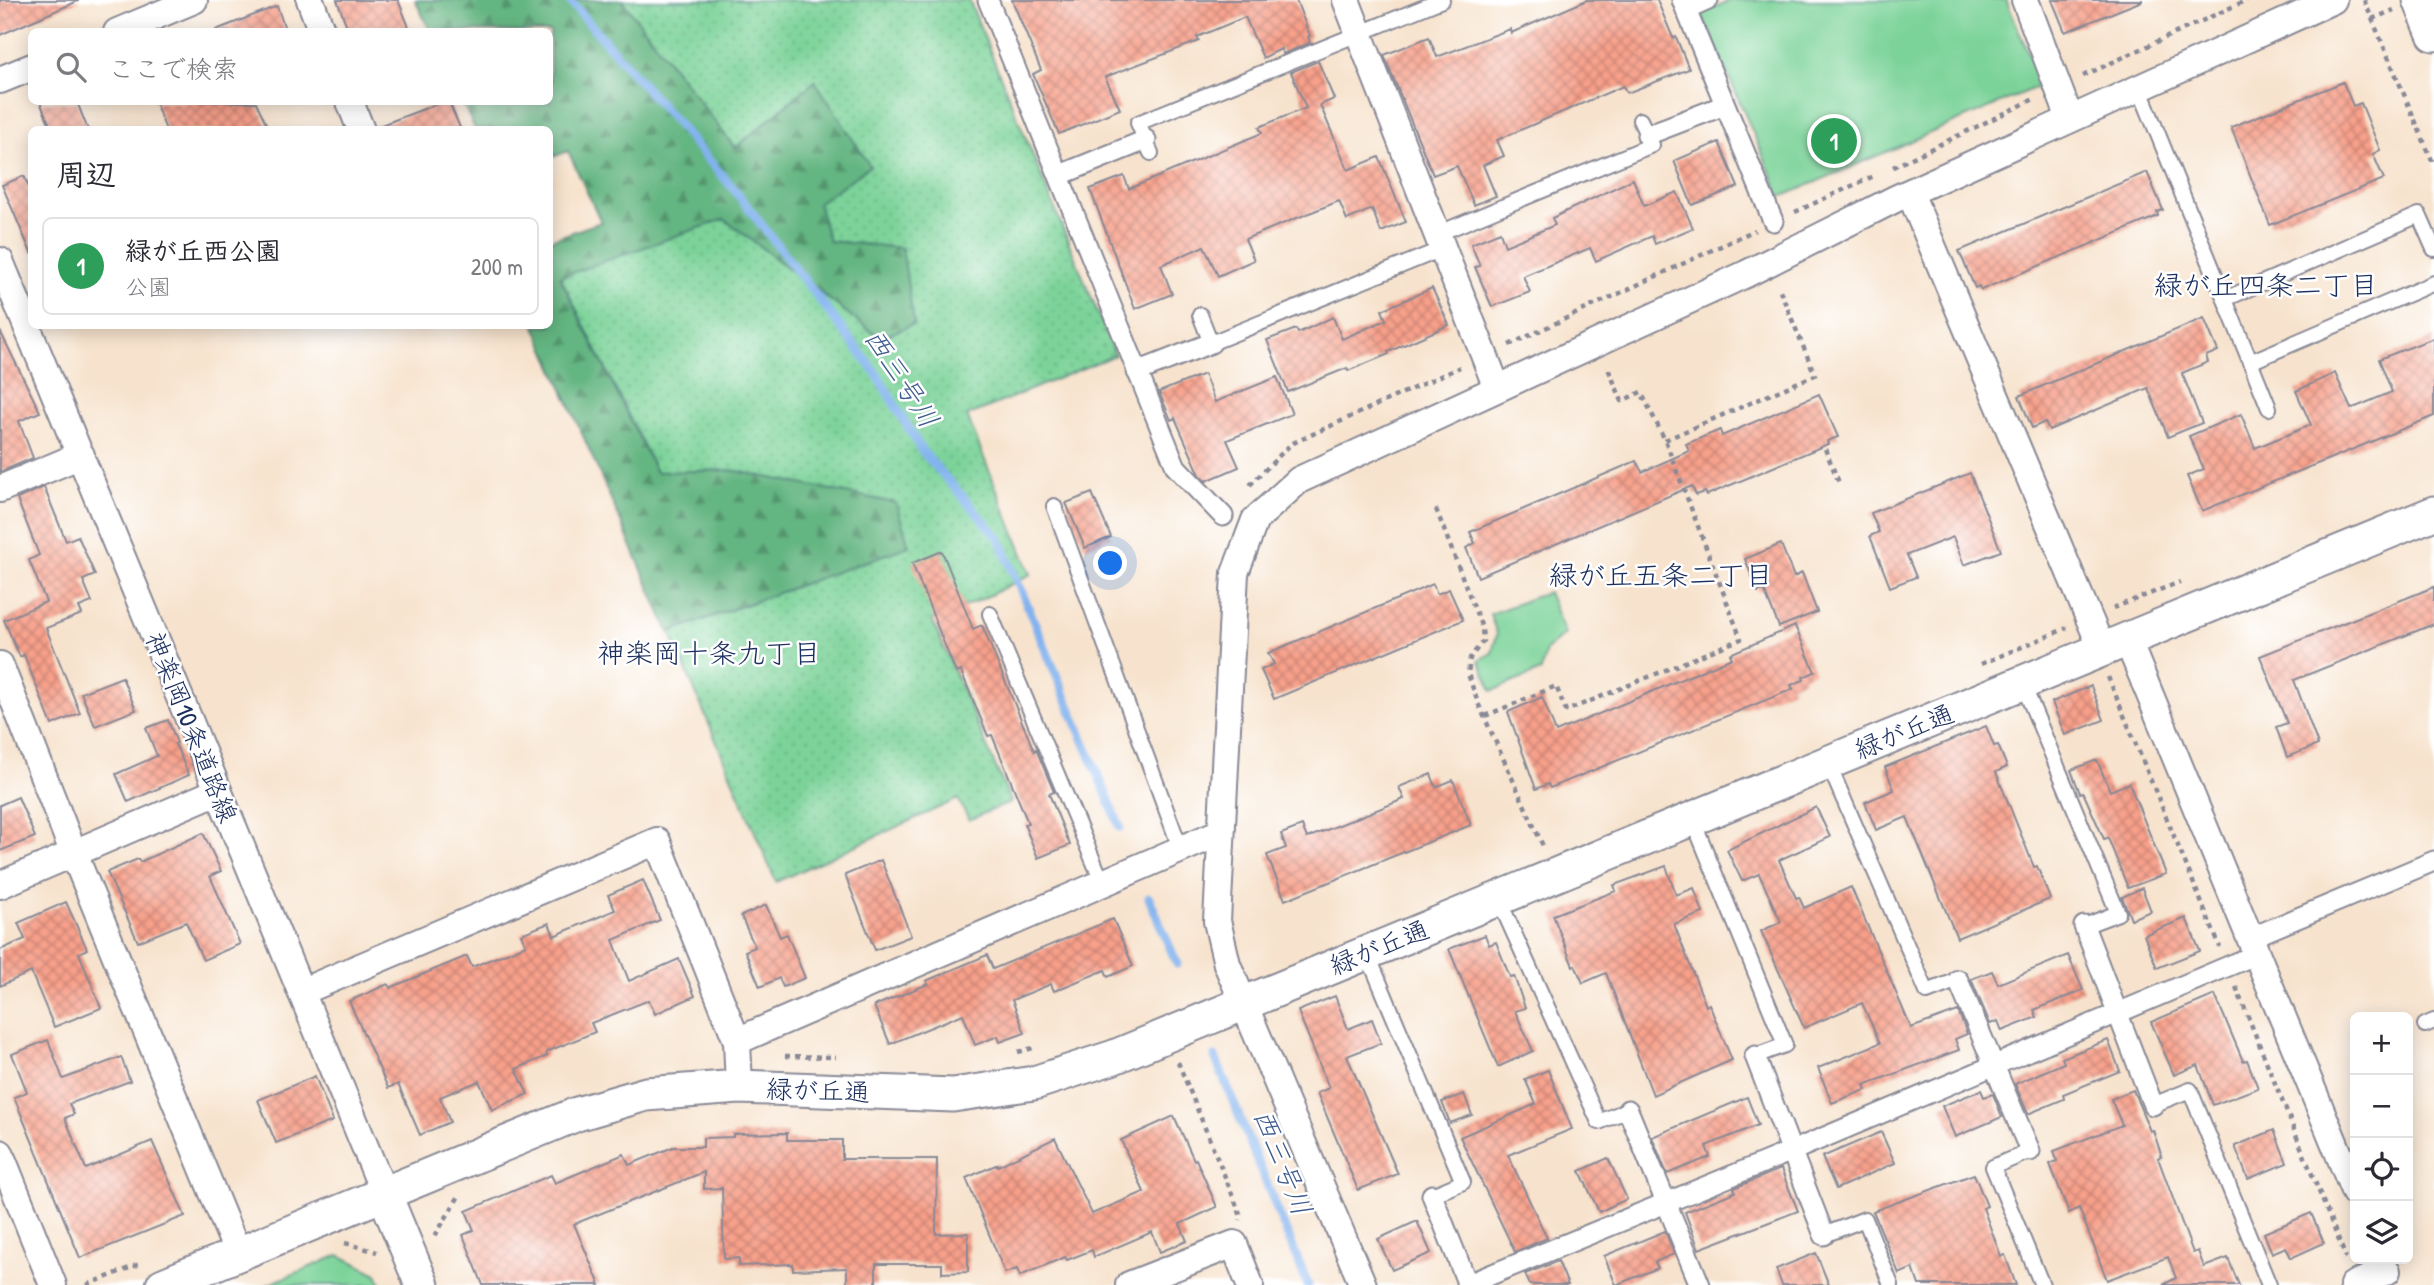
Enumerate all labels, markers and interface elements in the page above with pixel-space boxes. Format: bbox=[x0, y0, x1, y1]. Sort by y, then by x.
search box bbox=[28, 28, 553, 105]
icon: search bbox=[52, 48, 90, 86]
text: ここで検索 bbox=[108, 51, 238, 86]
pin: 1 bbox=[1811, 115, 1857, 167]
text: 周辺 bbox=[56, 154, 116, 194]
text: 緑が丘西公園 bbox=[125, 233, 281, 268]
text: 1 bbox=[77, 251, 85, 282]
text: 200 m bbox=[471, 251, 523, 282]
district label: 緑が丘四条二丁目 bbox=[2154, 266, 2378, 304]
text: 公園 bbox=[125, 271, 171, 302]
water label: 西三号川 bbox=[856, 321, 948, 435]
your location bbox=[1093, 546, 1127, 580]
district label: 緑が丘五条二丁目 bbox=[1549, 556, 1773, 594]
street label: 神楽岡10条道路線 bbox=[138, 626, 246, 828]
district label: 神楽岡十条九丁目 bbox=[597, 634, 821, 672]
street label: 緑が丘通 bbox=[1849, 695, 1959, 767]
street label: 緑が丘通 bbox=[1324, 911, 1434, 983]
map controls bbox=[2350, 1012, 2413, 1264]
button: + bbox=[2350, 1012, 2413, 1075]
street label: 緑が丘通 bbox=[765, 1071, 871, 1109]
button: − bbox=[2350, 1075, 2413, 1138]
water label: 西三号川 bbox=[1244, 1103, 1322, 1221]
button: locate bbox=[2350, 1138, 2413, 1201]
button: layers bbox=[2350, 1201, 2413, 1264]

